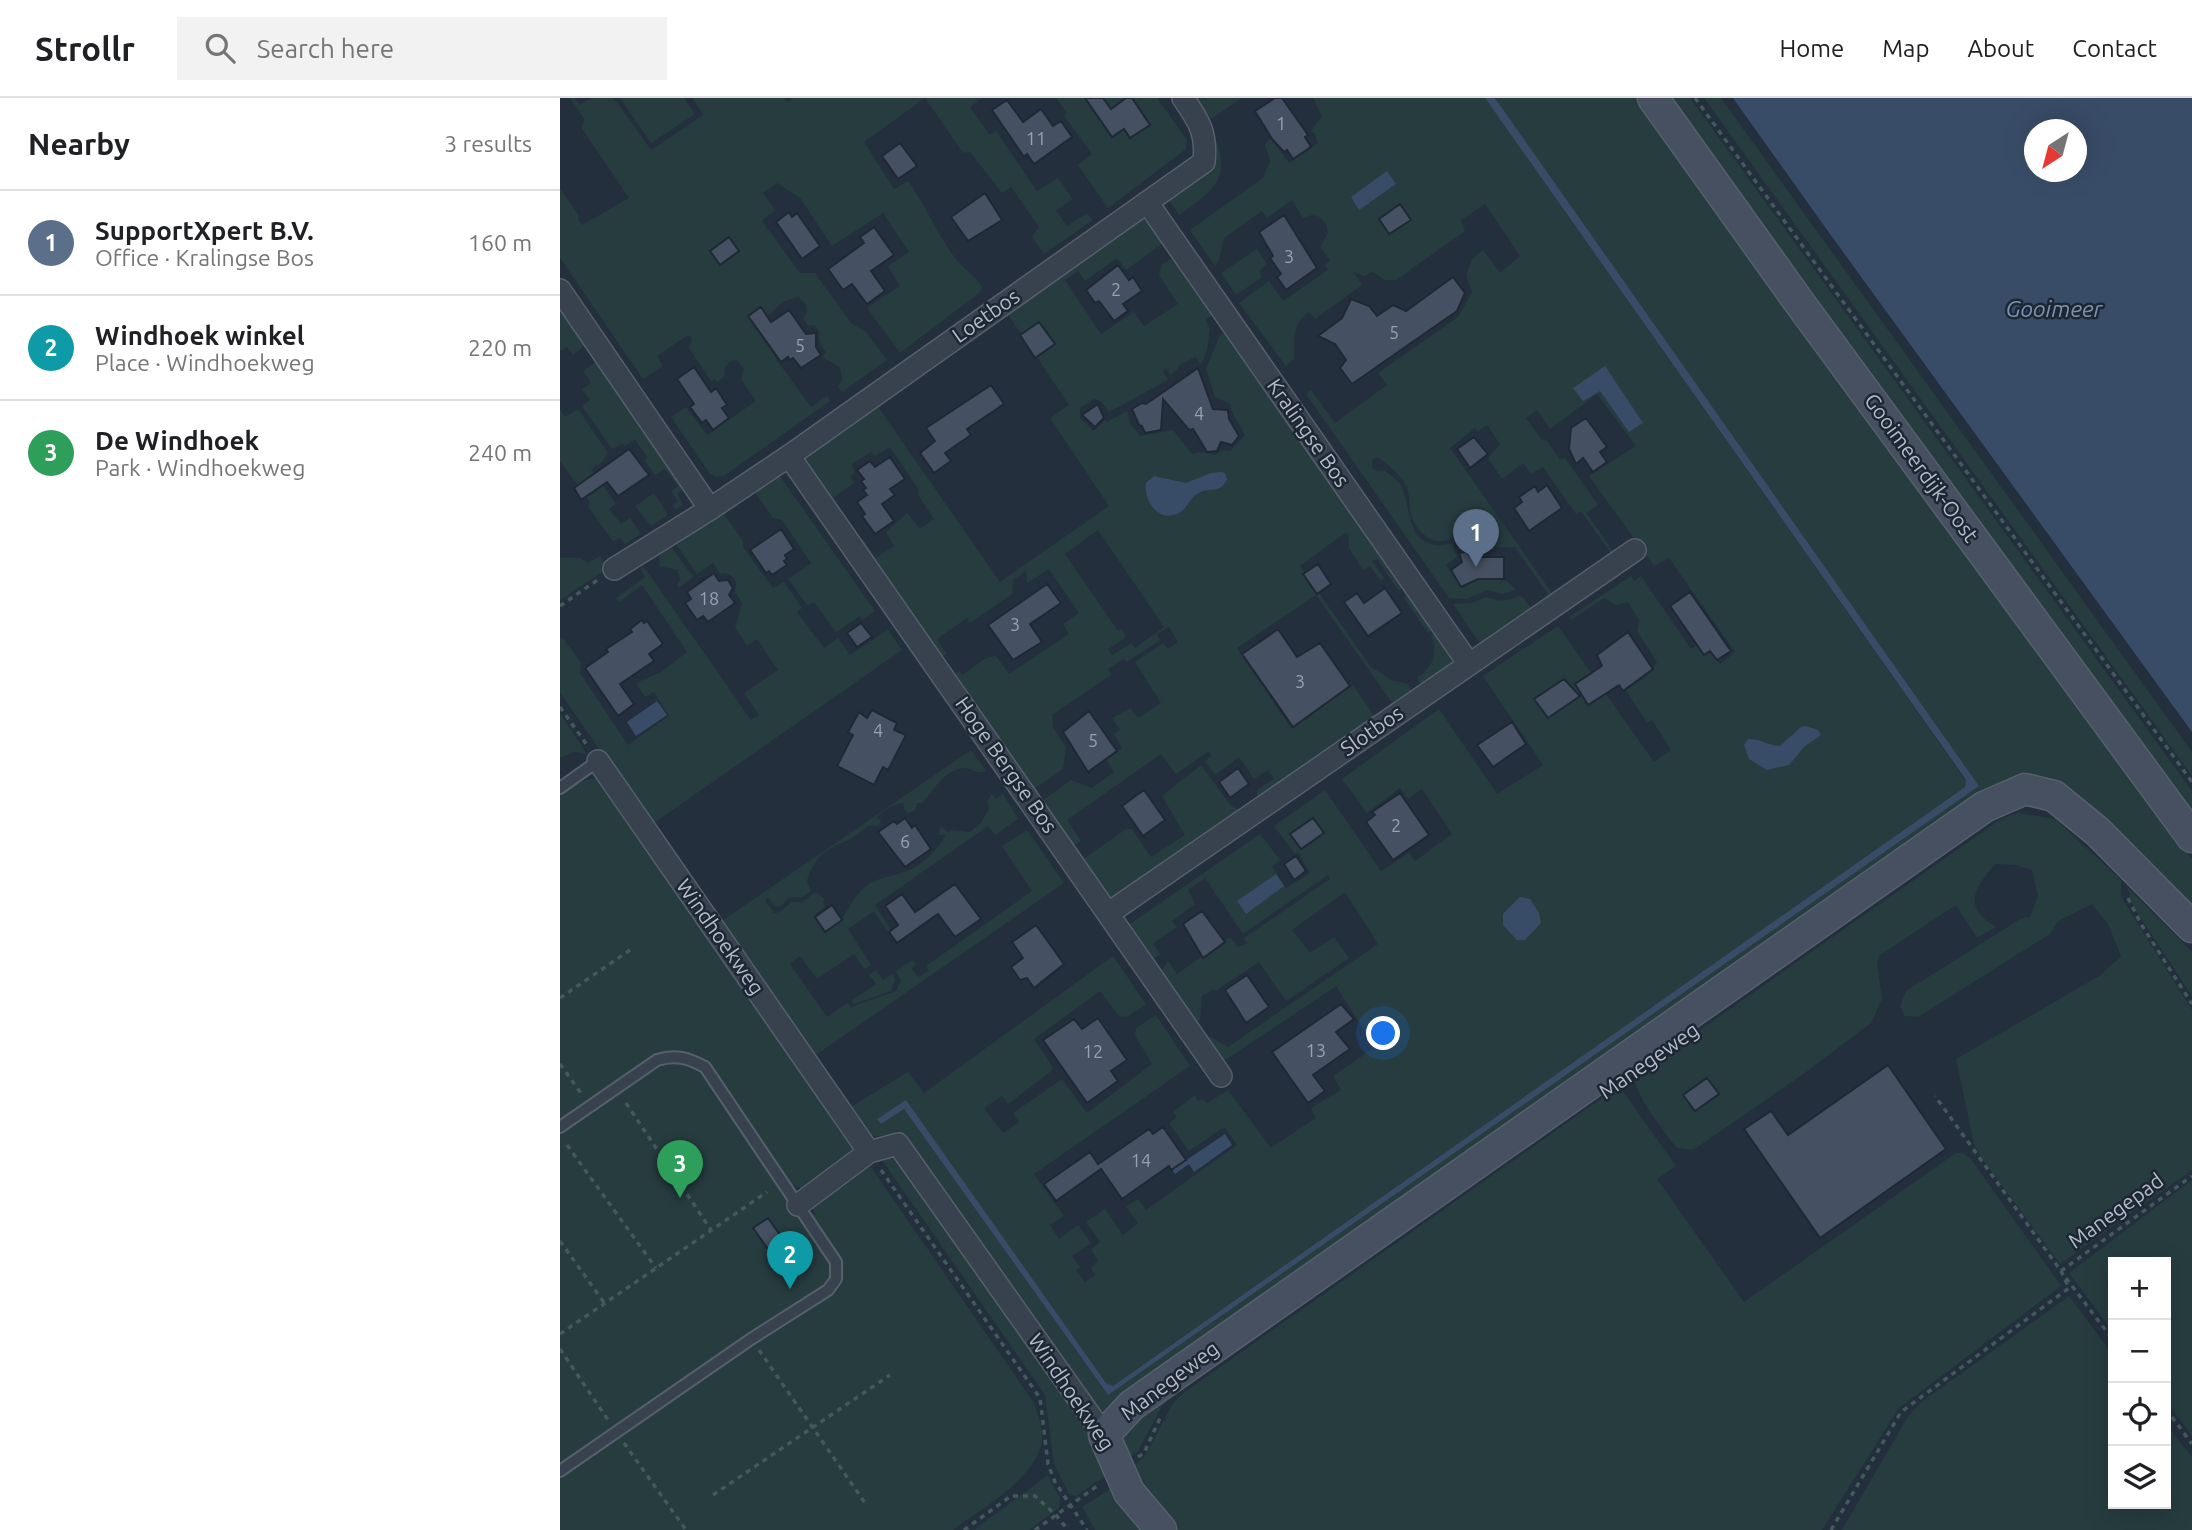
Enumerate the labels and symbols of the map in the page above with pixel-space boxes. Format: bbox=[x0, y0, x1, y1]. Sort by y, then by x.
house number: 1 bbox=[1276, 113, 1286, 133]
north arrow bbox=[2024, 119, 2087, 182]
house number: 11 bbox=[1026, 128, 1046, 148]
house number: 3 bbox=[1284, 246, 1294, 266]
house number: 2 bbox=[1111, 279, 1121, 299]
street label: Loetbos bbox=[947, 283, 1024, 347]
water label: Gooimeer bbox=[2006, 296, 2104, 321]
house number: 5 bbox=[1389, 322, 1399, 342]
house number: 5 bbox=[795, 335, 805, 355]
street label: Kralingse Bos bbox=[1263, 374, 1355, 491]
street label: Gooimeerdijk-Oost bbox=[1860, 389, 1984, 546]
house number: 4 bbox=[1194, 403, 1204, 423]
pin: 1 bbox=[1453, 509, 1499, 567]
house number: 18 bbox=[699, 588, 719, 608]
house number: 3 bbox=[1010, 614, 1020, 634]
house number: 3 bbox=[1295, 671, 1305, 691]
street label: Hoge Bergse Bos bbox=[951, 692, 1063, 837]
street label: Slotbos bbox=[1336, 700, 1407, 760]
house number: 4 bbox=[873, 720, 883, 740]
house number: 5 bbox=[1088, 730, 1098, 750]
house number: 2 bbox=[1391, 815, 1401, 835]
house number: 6 bbox=[900, 831, 910, 851]
street label: Windhoekweg bbox=[672, 874, 770, 999]
your location bbox=[1366, 1016, 1400, 1050]
street label: Manegeweg bbox=[1594, 1017, 1703, 1103]
house number: 13 bbox=[1306, 1040, 1326, 1060]
house number: 12 bbox=[1083, 1041, 1103, 1061]
pin: 3 bbox=[657, 1140, 703, 1198]
house number: 14 bbox=[1131, 1150, 1151, 1170]
street label: Manegepad bbox=[2063, 1168, 2168, 1253]
pin: 2 bbox=[767, 1231, 813, 1289]
street label: Windhoekweg bbox=[1024, 1328, 1120, 1454]
street label: Manegeweg bbox=[1116, 1336, 1223, 1425]

